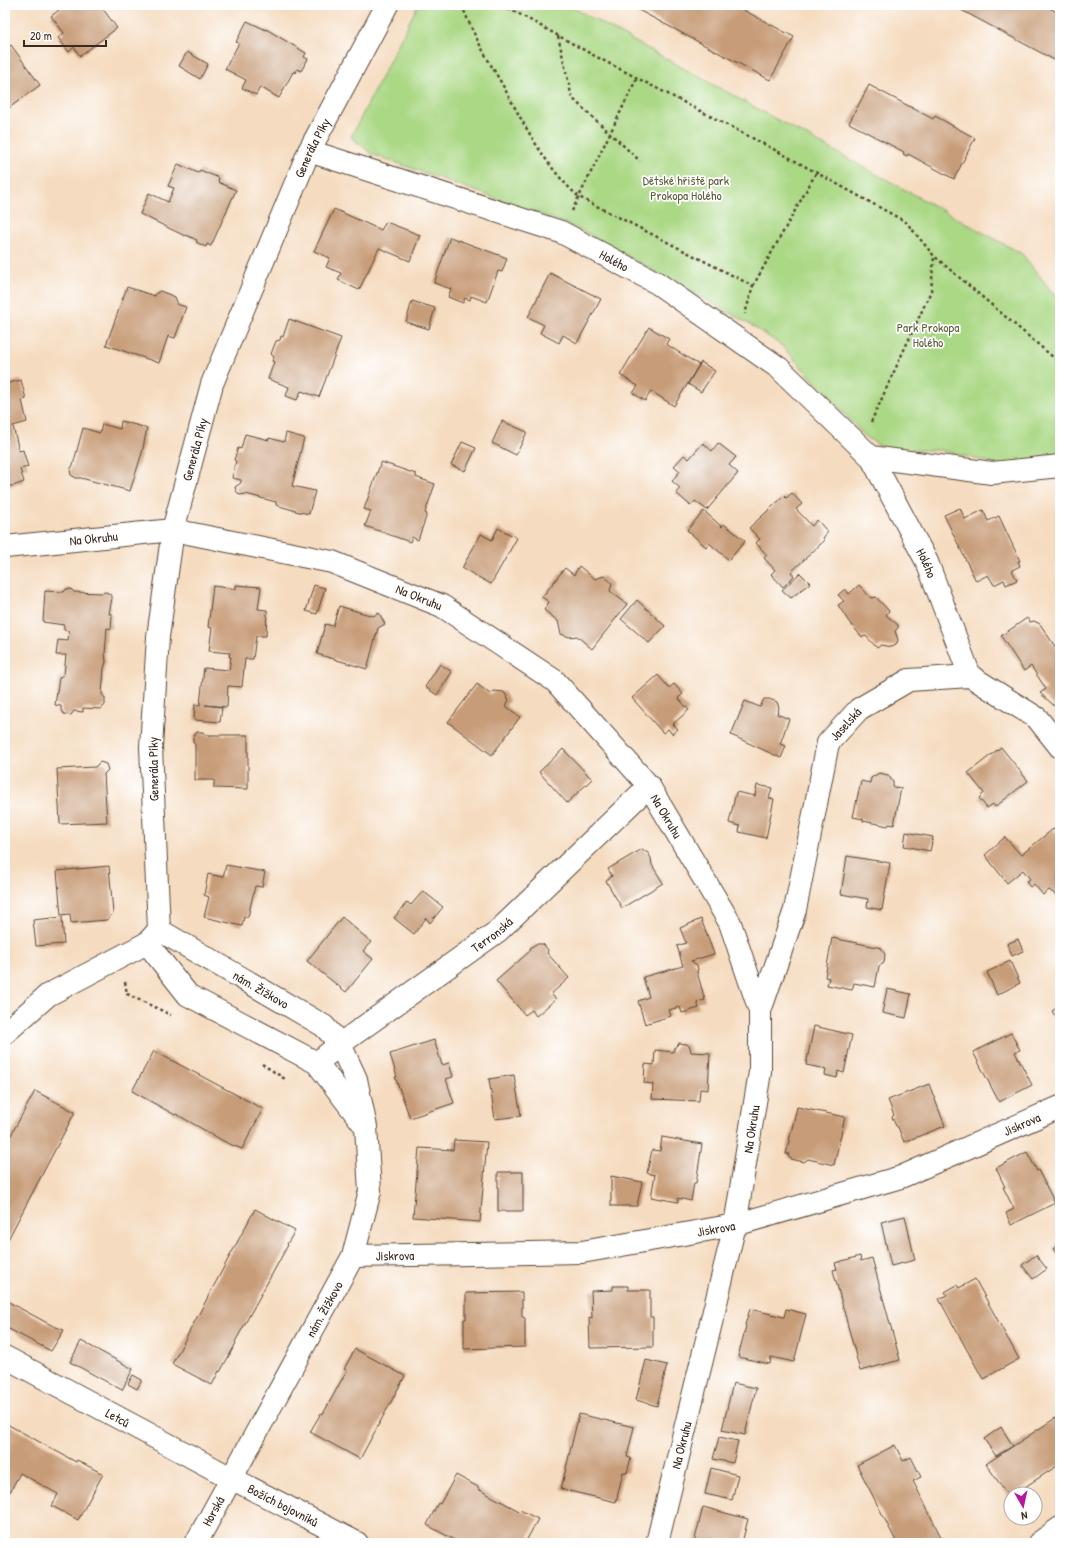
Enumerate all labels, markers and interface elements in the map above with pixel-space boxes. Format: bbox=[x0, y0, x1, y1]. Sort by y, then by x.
scale bar bbox=[24, 22, 106, 48]
text: 20 m bbox=[30, 27, 52, 44]
street label: Generála Píky bbox=[290, 114, 334, 180]
park label: Dětské hřiště park Prokopa Holého bbox=[643, 171, 730, 204]
street label: Holého bbox=[596, 245, 632, 275]
park label: Park Prokopa Holého bbox=[897, 318, 959, 351]
street label: Generála Píky bbox=[178, 415, 212, 483]
street label: Na Okruhu bbox=[68, 527, 119, 549]
street label: Holého bbox=[912, 545, 941, 580]
street label: Na Okruhu bbox=[393, 580, 445, 614]
street label: Jaselská bbox=[826, 703, 865, 744]
street label: Generála Píky bbox=[143, 736, 163, 801]
street label: Na Okruhu bbox=[647, 791, 687, 842]
street label: Terronská bbox=[467, 913, 516, 956]
street label: nám. Žižkovo bbox=[230, 966, 292, 1013]
street label: Na Okruhu bbox=[738, 1104, 764, 1154]
street label: Jiskrova bbox=[1000, 1108, 1043, 1140]
street label: Jiskrova bbox=[695, 1216, 737, 1241]
street label: Jiskrova bbox=[375, 1246, 415, 1265]
street label: nám. Žižkovo bbox=[301, 1278, 347, 1340]
street label: Letců bbox=[103, 1404, 133, 1431]
street label: Na Okruhu bbox=[666, 1419, 696, 1471]
street label: Božích bojovníků bbox=[245, 1479, 322, 1531]
north arrow bbox=[1003, 1486, 1043, 1526]
street label: Horská bbox=[197, 1493, 229, 1529]
text: N bbox=[1020, 1509, 1029, 1523]

